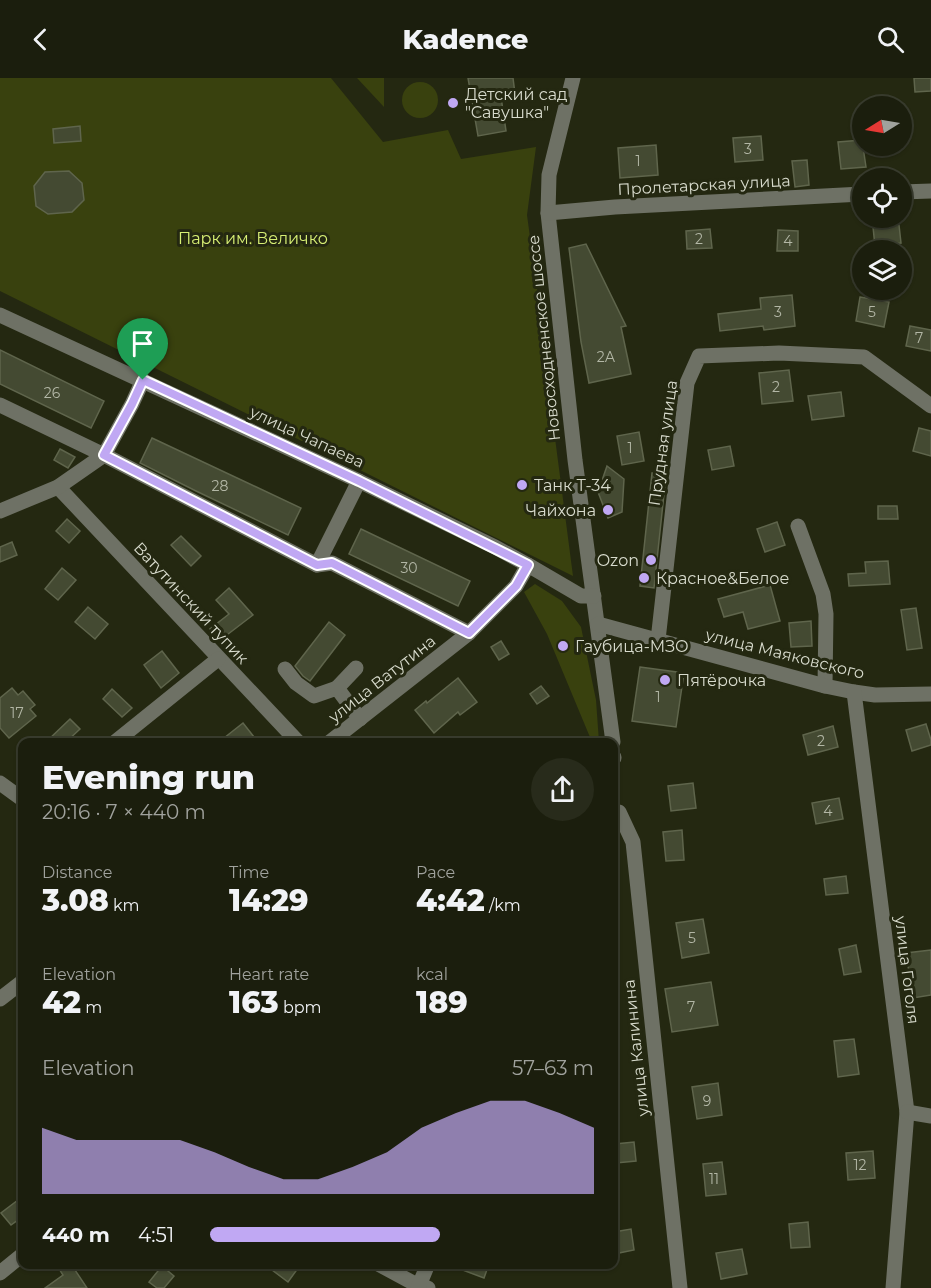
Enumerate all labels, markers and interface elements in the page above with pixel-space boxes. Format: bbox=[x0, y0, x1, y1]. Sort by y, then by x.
icon: back bbox=[24, 23, 57, 56]
text: Kadence bbox=[403, 23, 528, 56]
icon: search bbox=[874, 23, 907, 56]
place label: Детский сад "Савушка" bbox=[465, 85, 567, 122]
marker: Детский сад "Савушка" bbox=[446, 96, 460, 110]
north arrow bbox=[852, 96, 912, 156]
map controls bbox=[852, 96, 912, 300]
house number: 3 bbox=[744, 140, 752, 158]
house number: 1 bbox=[635, 152, 641, 170]
button: locate bbox=[852, 168, 912, 228]
street label: Пролетарская улица bbox=[617, 171, 791, 199]
park label: Парк им. Величко bbox=[178, 229, 328, 248]
house number: 2 bbox=[695, 230, 703, 248]
house number: 4 bbox=[783, 232, 793, 250]
street label: Новосходненское шоссе bbox=[524, 234, 564, 442]
button: layers bbox=[852, 240, 912, 300]
house number: 3 bbox=[774, 303, 782, 321]
house number: 5 bbox=[868, 303, 876, 321]
pin bbox=[117, 318, 168, 380]
icon: arrive bbox=[126, 327, 159, 360]
house number: 7 bbox=[915, 329, 923, 347]
house number: 2А bbox=[597, 348, 616, 366]
house number: 2 bbox=[772, 378, 780, 396]
street label: Прудная улица bbox=[645, 379, 681, 507]
house number: 26 bbox=[44, 384, 61, 402]
street label: улица Чапаева bbox=[246, 402, 367, 472]
house number: 1 bbox=[627, 439, 633, 457]
place label: Танк Т-34 bbox=[534, 476, 611, 495]
house number: 28 bbox=[212, 477, 229, 495]
marker: Танк Т-34 bbox=[515, 478, 529, 492]
place label: Чайхона bbox=[526, 501, 596, 520]
marker: Чайхона bbox=[601, 503, 615, 517]
street label: Ватутинский тупик bbox=[130, 538, 253, 668]
place label: Ozon bbox=[597, 551, 639, 570]
marker: Ozon bbox=[644, 553, 658, 567]
house number: 30 bbox=[400, 559, 418, 577]
place label: Красное&Белое bbox=[656, 569, 789, 588]
marker: Красное&Белое bbox=[637, 571, 651, 585]
street label: улица Маяковского bbox=[703, 625, 866, 683]
street label: улица Ватутина bbox=[324, 631, 439, 727]
place label: Гаубица-МЗО bbox=[575, 637, 689, 656]
marker: Гаубица-МЗО bbox=[556, 639, 570, 653]
place label: Пятёрочка bbox=[677, 671, 766, 690]
marker: Пятёрочка bbox=[658, 673, 672, 687]
house number: 1 bbox=[655, 688, 661, 706]
house number: 17 bbox=[10, 704, 24, 722]
house number: 2 bbox=[817, 732, 825, 750]
text: Evening run bbox=[42, 757, 255, 797]
button: share bbox=[531, 758, 594, 821]
text: 20:16 · 7 × 440 m bbox=[42, 800, 206, 824]
house number: 4 bbox=[823, 802, 833, 820]
text: Distance bbox=[42, 863, 112, 882]
text: Time bbox=[229, 863, 269, 882]
text: Pace bbox=[416, 863, 455, 882]
text: 3.08 bbox=[42, 882, 109, 919]
text: 14:29 bbox=[229, 882, 308, 919]
text: 4:42 bbox=[416, 882, 485, 919]
text: km bbox=[109, 896, 139, 915]
text: /km bbox=[485, 896, 521, 915]
street label: улица Гоголя bbox=[891, 914, 923, 1025]
house number: 5 bbox=[688, 929, 696, 947]
text: Elevation bbox=[42, 965, 116, 984]
text: Heart rate bbox=[229, 965, 309, 984]
text: kcal bbox=[416, 965, 448, 984]
street label: улица Калинина bbox=[619, 979, 653, 1118]
text: 42 bbox=[42, 984, 81, 1021]
text: 163 bbox=[229, 984, 279, 1021]
text: 189 bbox=[416, 984, 468, 1021]
text: m bbox=[81, 998, 102, 1017]
text: bpm bbox=[279, 998, 322, 1017]
house number: 7 bbox=[687, 998, 695, 1016]
text: Elevation bbox=[42, 1056, 134, 1080]
text: 57–63 m bbox=[512, 1056, 594, 1080]
house number: 9 bbox=[703, 1092, 711, 1110]
house number: 12 bbox=[853, 1156, 867, 1174]
house number: 11 bbox=[709, 1170, 719, 1188]
text: 440 m bbox=[42, 1223, 110, 1247]
text: 4:51 bbox=[138, 1223, 174, 1247]

